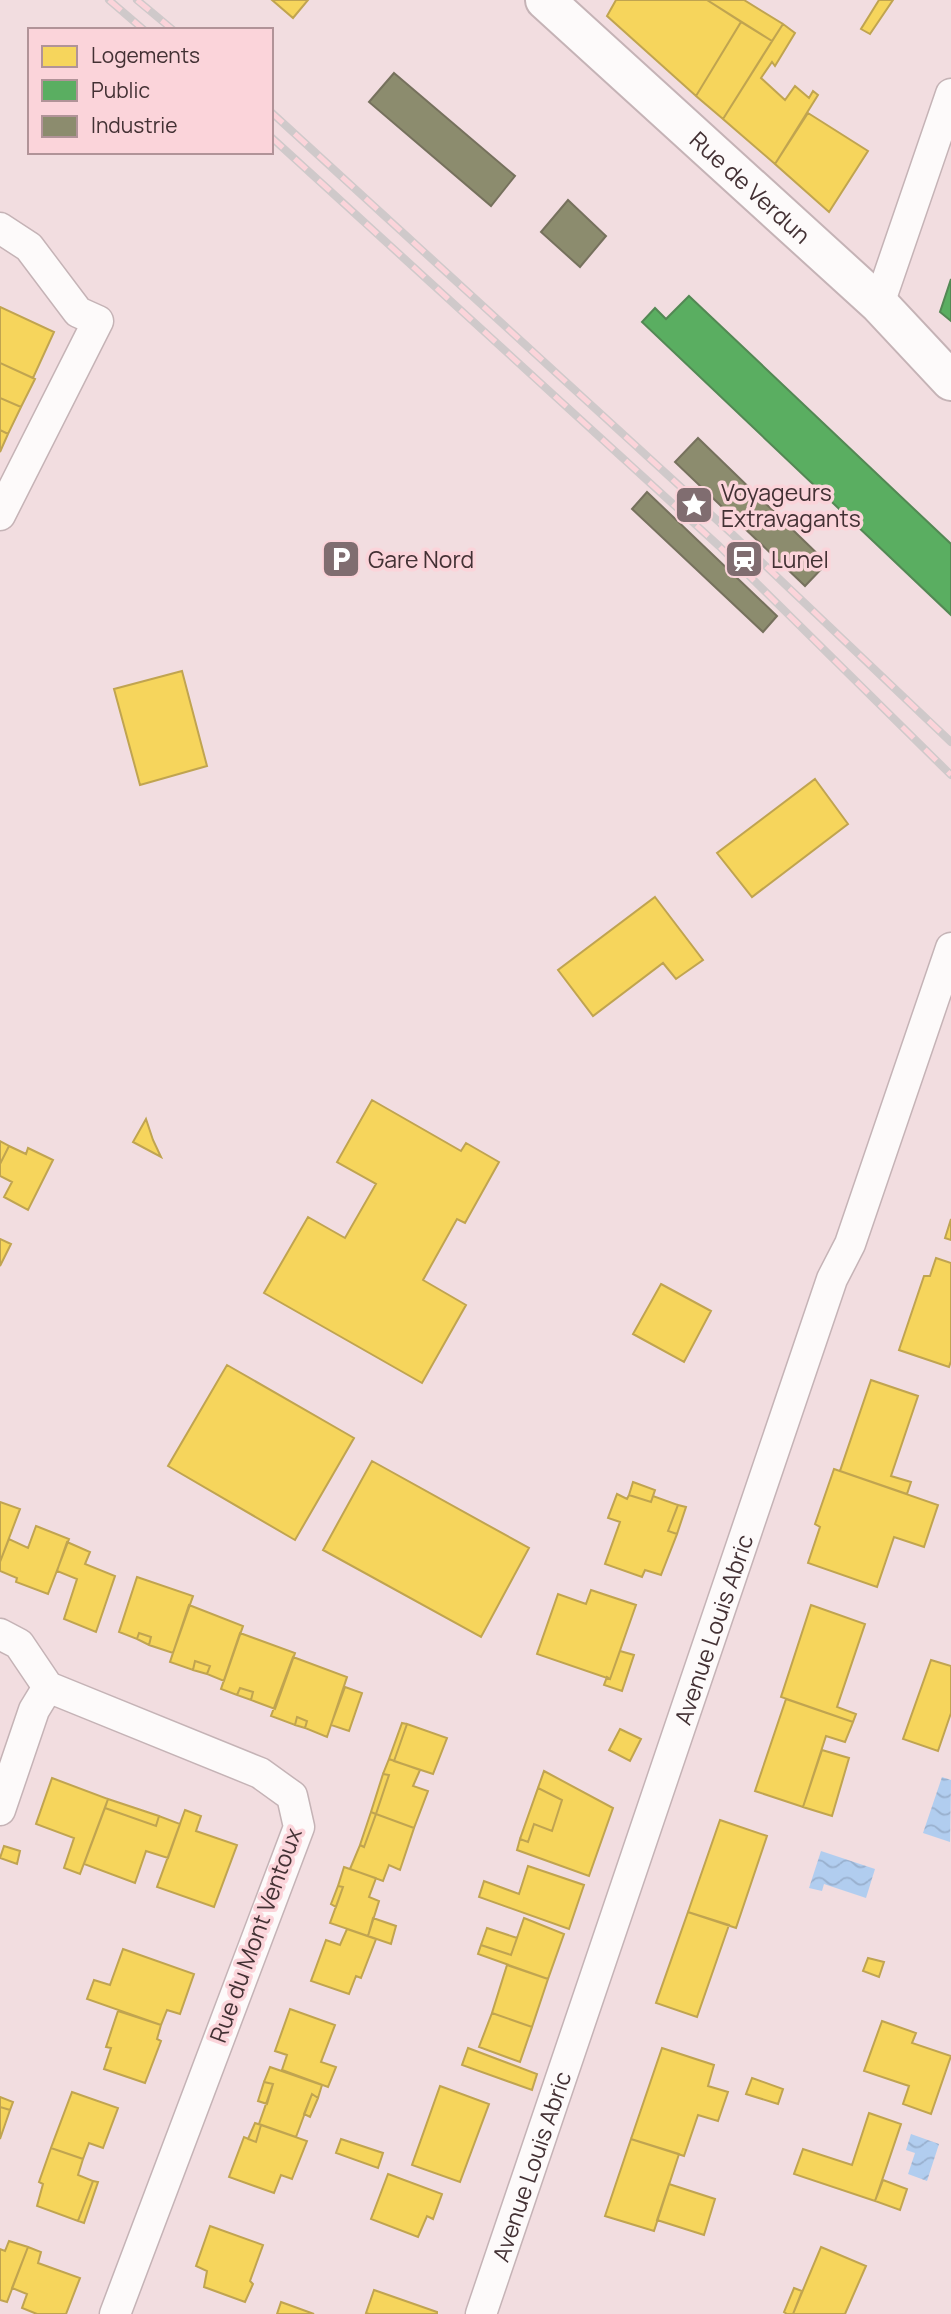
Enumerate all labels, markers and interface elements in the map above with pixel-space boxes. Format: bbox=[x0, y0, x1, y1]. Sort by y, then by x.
legend bbox=[28, 28, 273, 154]
text: Logements bbox=[91, 41, 200, 69]
text: Public bbox=[91, 76, 150, 104]
text: Industrie bbox=[91, 111, 177, 139]
street label: Rue de Verdun bbox=[683, 124, 818, 250]
place label: Voyageurs Extravagants bbox=[721, 476, 861, 534]
place icon: Voyageurs Extravagants bbox=[673, 484, 715, 526]
parking icon: Gare Nord bbox=[320, 538, 362, 580]
station icon: Lunel bbox=[723, 538, 765, 580]
place label: Gare Nord bbox=[368, 543, 474, 575]
place label: Lunel bbox=[771, 543, 829, 575]
street label: Avenue Louis Abric bbox=[666, 1530, 760, 1729]
street label: Rue du Mont Ventoux bbox=[201, 1823, 309, 2047]
street label: Avenue Louis Abric bbox=[484, 2067, 578, 2266]

